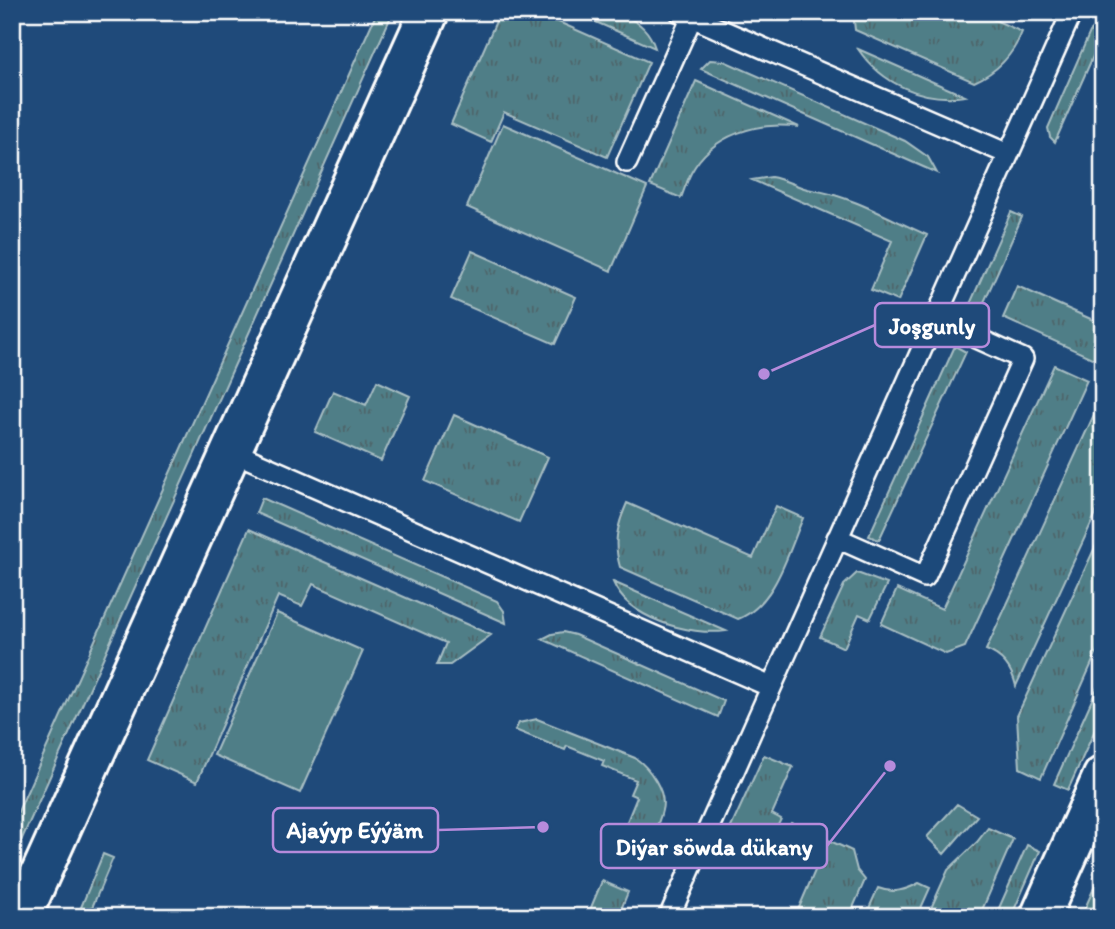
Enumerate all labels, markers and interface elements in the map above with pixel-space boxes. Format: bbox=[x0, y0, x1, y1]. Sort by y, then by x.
callout: Joşgunly bbox=[875, 303, 989, 347]
text: Joşgunly bbox=[888, 312, 976, 340]
callout: Ajaýyp Eýýäm bbox=[273, 808, 438, 852]
text: Ajaýyp Eýýäm bbox=[286, 816, 424, 844]
callout: Diýar söwda dükany bbox=[601, 824, 827, 868]
text: Diýar söwda dükany bbox=[615, 833, 813, 861]

